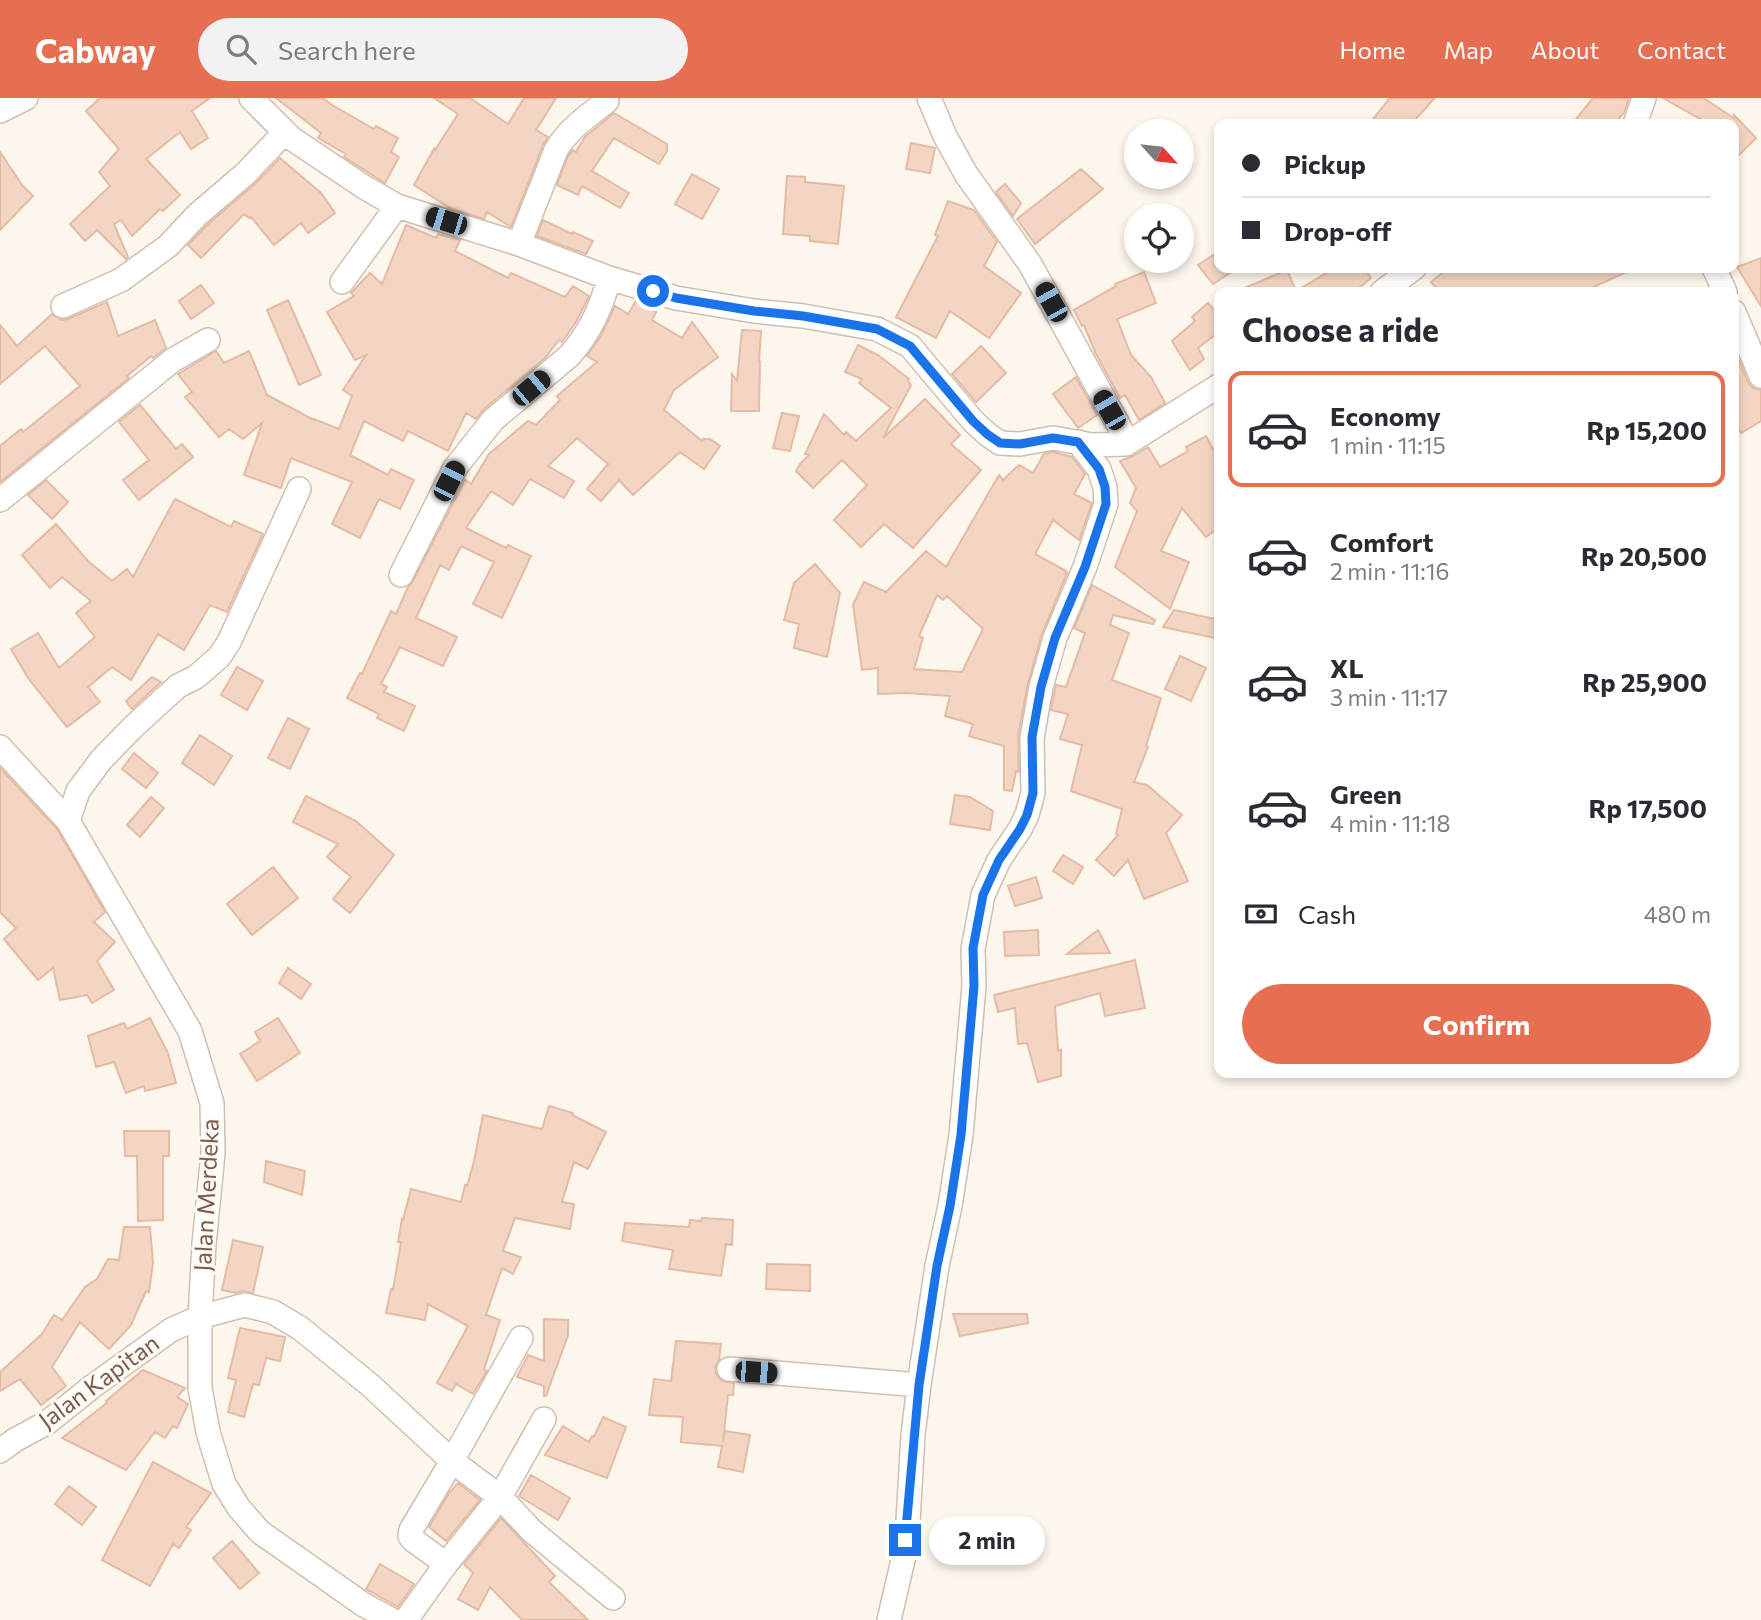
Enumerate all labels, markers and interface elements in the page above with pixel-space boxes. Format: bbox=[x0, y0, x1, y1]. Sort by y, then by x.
search box bbox=[198, 18, 688, 81]
text: Cabway bbox=[35, 29, 156, 70]
icon: search bbox=[222, 30, 260, 68]
text: Search here bbox=[278, 34, 416, 65]
text: Home bbox=[1340, 35, 1406, 64]
text: Map bbox=[1444, 35, 1493, 64]
text: About bbox=[1531, 35, 1599, 64]
text: Contact bbox=[1637, 35, 1726, 64]
north arrow bbox=[1124, 119, 1194, 189]
map controls bbox=[1124, 119, 1194, 273]
text: Pickup bbox=[1284, 148, 1366, 179]
button: locate bbox=[1124, 203, 1194, 273]
car bbox=[423, 205, 470, 237]
text: Drop-off bbox=[1284, 215, 1391, 246]
route start bbox=[637, 275, 669, 307]
car bbox=[1032, 279, 1071, 325]
text: Choose a ride bbox=[1242, 309, 1439, 349]
car bbox=[509, 366, 554, 410]
car bbox=[1090, 387, 1129, 433]
icon: car bbox=[1246, 398, 1309, 461]
text: Economy bbox=[1330, 400, 1441, 431]
text: Rp 15,200 bbox=[1586, 414, 1707, 445]
text: 1 min · 11:15 bbox=[1330, 431, 1446, 459]
car bbox=[431, 458, 468, 504]
icon: car bbox=[1246, 524, 1309, 587]
text: Comfort bbox=[1330, 526, 1433, 557]
text: Rp 20,500 bbox=[1581, 540, 1707, 571]
text: 2 min · 11:16 bbox=[1330, 557, 1449, 585]
icon: car bbox=[1246, 650, 1309, 713]
text: XL bbox=[1330, 652, 1364, 683]
text: Rp 25,900 bbox=[1582, 666, 1707, 697]
text: 3 min · 11:17 bbox=[1330, 683, 1448, 711]
icon: car bbox=[1246, 776, 1309, 839]
text: Green bbox=[1330, 778, 1402, 809]
text: Rp 17,500 bbox=[1588, 792, 1707, 823]
text: 4 min · 11:18 bbox=[1330, 809, 1450, 837]
icon: cash bbox=[1242, 895, 1280, 933]
text: Cash bbox=[1298, 898, 1356, 929]
text: 480 m bbox=[1644, 900, 1711, 928]
button: Confirm bbox=[1242, 984, 1711, 1064]
street label: Jalan Merdeka bbox=[187, 1118, 224, 1272]
street label: Jalan Kapitan bbox=[32, 1327, 164, 1434]
car bbox=[735, 1360, 778, 1384]
callout: 2 min bbox=[930, 1516, 1045, 1564]
route end bbox=[889, 1524, 921, 1556]
text: 2 min bbox=[958, 1526, 1016, 1554]

